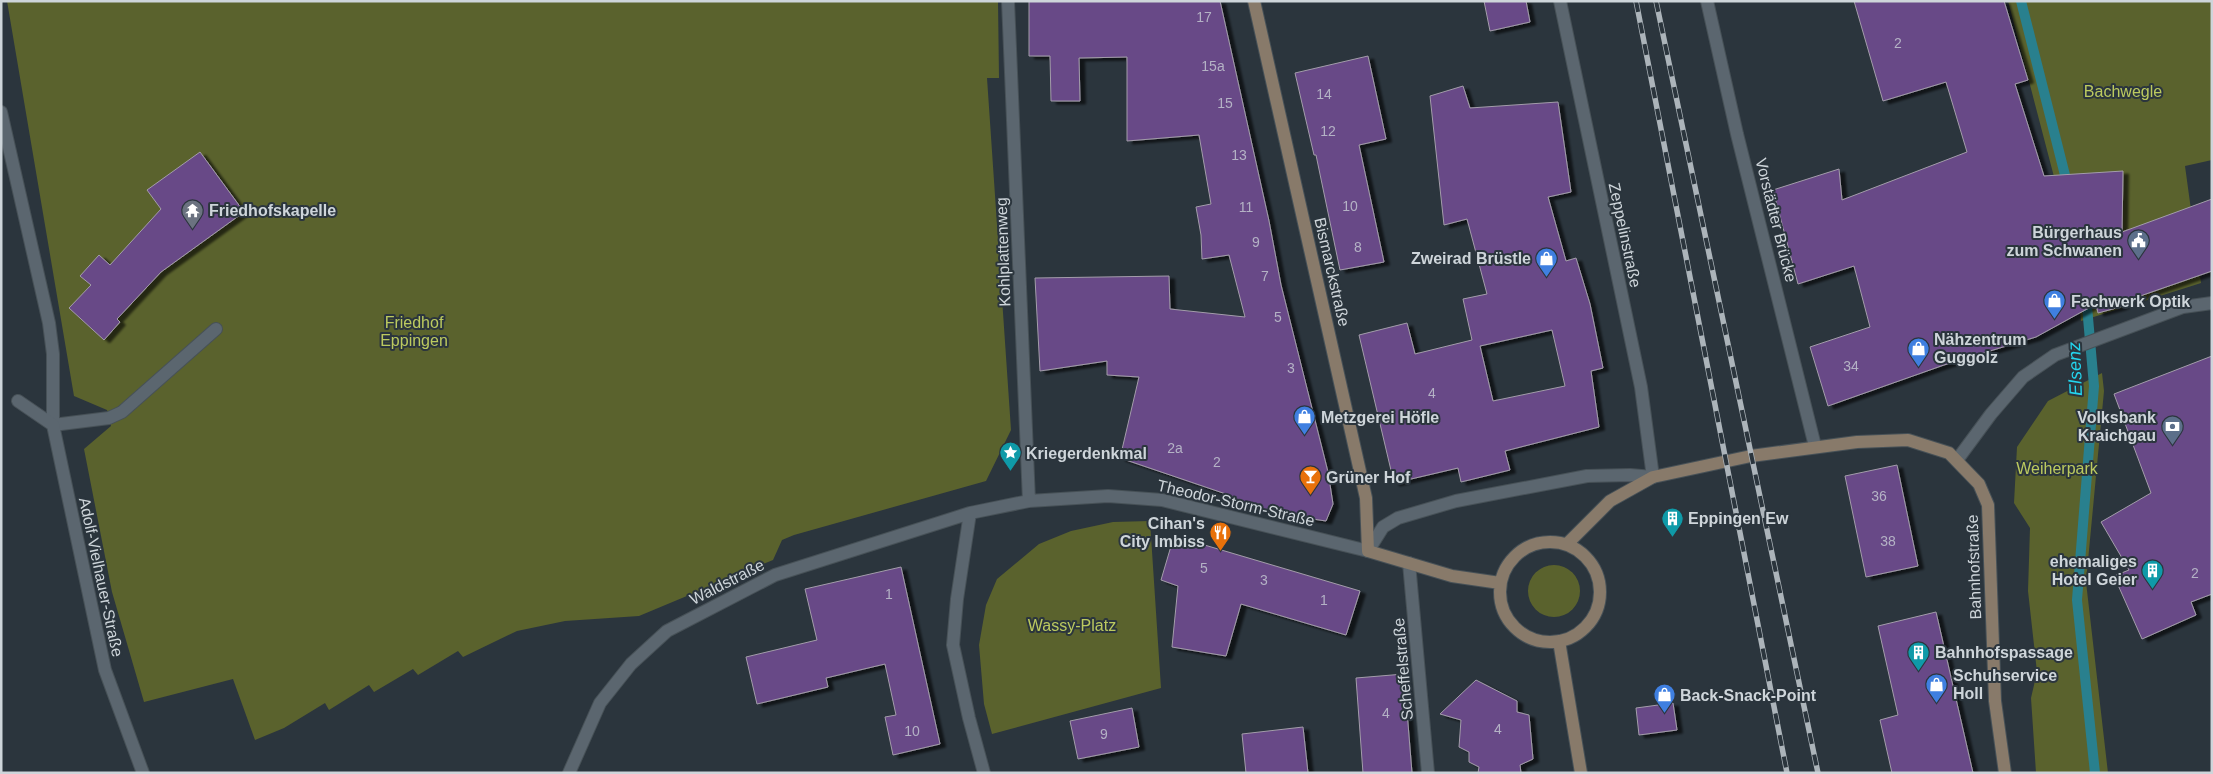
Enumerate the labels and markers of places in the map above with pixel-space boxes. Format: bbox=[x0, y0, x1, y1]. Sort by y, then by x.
temple icon: Friedhofskapelle bbox=[181, 198, 205, 229]
place label: Friedhofskapelle bbox=[209, 202, 336, 219]
place label: Bürgerhaus zum Schwanen bbox=[2006, 224, 2122, 259]
public building icon: Bürgerhaus zum Schwanen bbox=[2126, 229, 2150, 260]
shop icon: Zweirad Brüstle bbox=[1535, 246, 1559, 277]
place label: Zweirad Brüstle bbox=[1411, 250, 1531, 267]
shop icon: Fachwerk Optik bbox=[2043, 289, 2067, 320]
place label: Fachwerk Optik bbox=[2071, 293, 2190, 310]
place label: Nähzentrum Guggolz bbox=[1934, 331, 2026, 366]
shop icon: Nähzentrum Guggolz bbox=[1906, 336, 1930, 367]
shop icon: Metzgerei Höfle bbox=[1293, 405, 1317, 436]
place label: Metzgerei Höfle bbox=[1321, 409, 1439, 426]
place label: Volksbank Kraichgau bbox=[2077, 409, 2156, 444]
bank icon: Volksbank Kraichgau bbox=[2160, 414, 2184, 445]
place icon: Kriegerdenkmal bbox=[998, 441, 1022, 472]
place label: Kriegerdenkmal bbox=[1026, 445, 1147, 462]
bar icon: Grüner Hof bbox=[1298, 465, 1322, 496]
place label: Grüner Hof bbox=[1326, 469, 1411, 486]
building icon: Eppingen Ew bbox=[1660, 506, 1684, 537]
place label: Eppingen Ew bbox=[1688, 510, 1789, 527]
place label: Cihan's City Imbiss bbox=[1120, 515, 1205, 550]
restaurant icon: Cihan's City Imbiss bbox=[1209, 520, 1233, 551]
place label: ehemaliges Hotel Geier bbox=[2050, 553, 2137, 588]
building icon: ehemaliges Hotel Geier bbox=[2141, 558, 2165, 589]
building icon: Bahnhofspassage bbox=[1907, 640, 1931, 671]
place label: Bahnhofspassage bbox=[1935, 644, 2073, 661]
place label: Schuhservice Holl bbox=[1953, 667, 2057, 702]
shop icon: Schuhservice Holl bbox=[1925, 672, 1949, 703]
shop icon: Back-Snack-Point bbox=[1652, 683, 1676, 714]
place label: Back-Snack-Point bbox=[1680, 687, 1817, 704]

